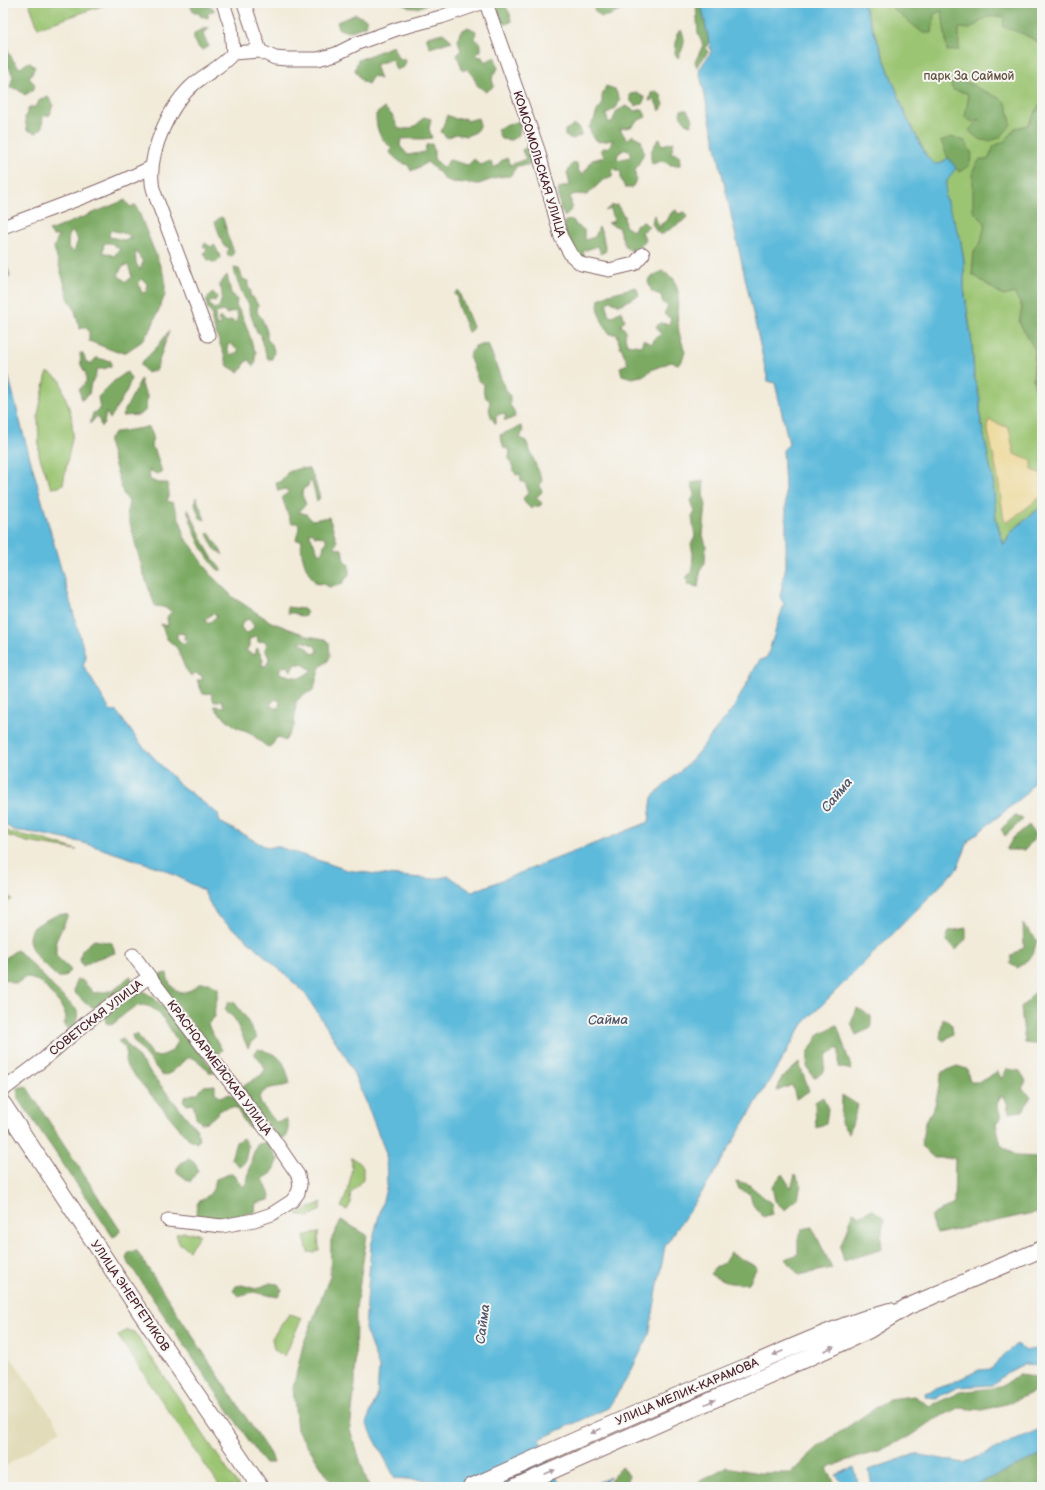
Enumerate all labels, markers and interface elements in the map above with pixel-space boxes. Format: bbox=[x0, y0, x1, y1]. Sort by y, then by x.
park label: парк За Саймой bbox=[924, 69, 1015, 84]
street label: КОМСОМОЛЬСКАЯ УЛИЦА bbox=[510, 89, 569, 240]
water label: Сайма bbox=[818, 774, 856, 816]
street label: СОВЕТСКАЯ УЛИЦА bbox=[46, 977, 146, 1059]
street label: КРАСНОАРМЕЙСКАЯ УЛИЦА bbox=[163, 997, 275, 1139]
water label: Сайма bbox=[588, 1012, 628, 1028]
street label: УЛИЦА ЭНЕРГЕТИКОВ bbox=[87, 1238, 173, 1355]
water label: Сайма bbox=[473, 1303, 493, 1345]
one-way arrow bbox=[823, 1346, 834, 1352]
one-way arrow bbox=[773, 1350, 784, 1356]
street label: УЛИЦА МЕЛИК-КАРАМОВА bbox=[613, 1355, 761, 1429]
one-way arrow bbox=[704, 1398, 716, 1405]
one-way arrow bbox=[591, 1428, 602, 1434]
one-way arrow bbox=[545, 1468, 557, 1474]

